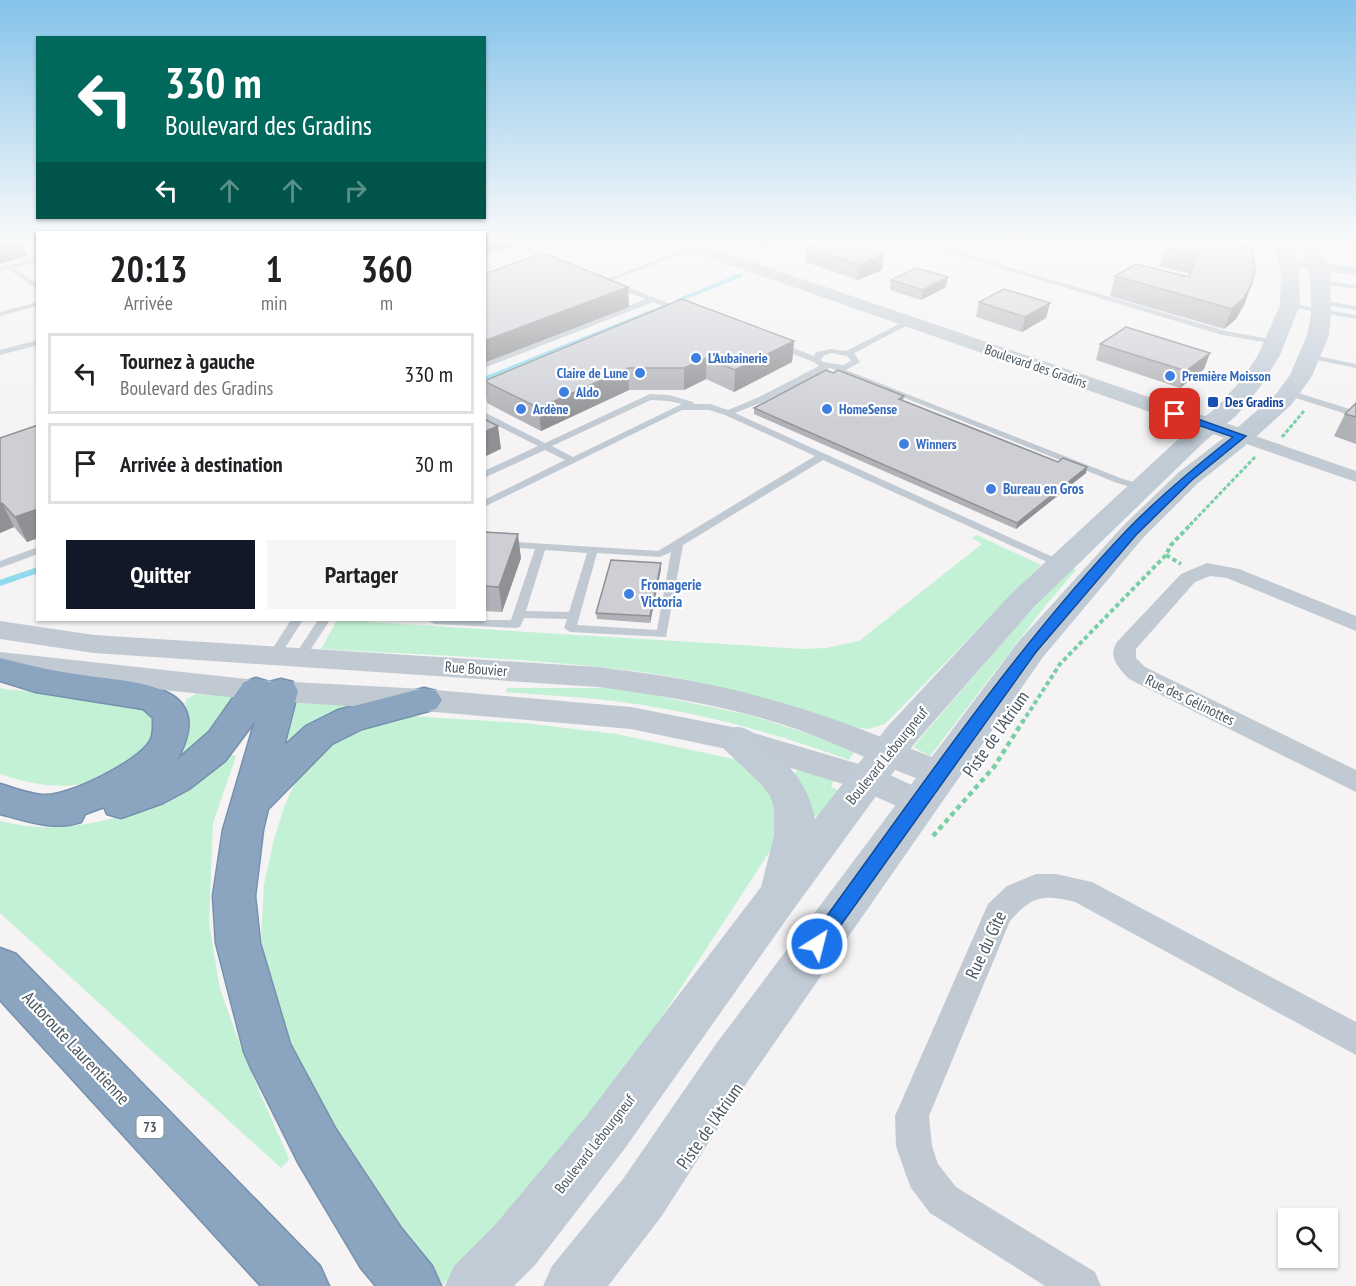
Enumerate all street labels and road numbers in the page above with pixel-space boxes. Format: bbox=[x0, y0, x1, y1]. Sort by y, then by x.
street label: Boulevard des Gradins bbox=[982, 340, 1090, 392]
street label: Rue Bouvier bbox=[444, 657, 509, 680]
street label: Rue des Gélinottes bbox=[1143, 670, 1238, 729]
street label: Piste de l'Atrium bbox=[957, 686, 1034, 781]
street label: Boulevard Lebourgneuf bbox=[841, 702, 933, 808]
street label: Rue du Gîte bbox=[960, 907, 1011, 982]
street label: Autoroute Laurentienne bbox=[18, 986, 135, 1109]
street label: Piste de l'Atrium bbox=[671, 1078, 748, 1173]
street label: Boulevard Lebourgneuf bbox=[550, 1090, 640, 1197]
road number: 73 bbox=[136, 1116, 164, 1138]

